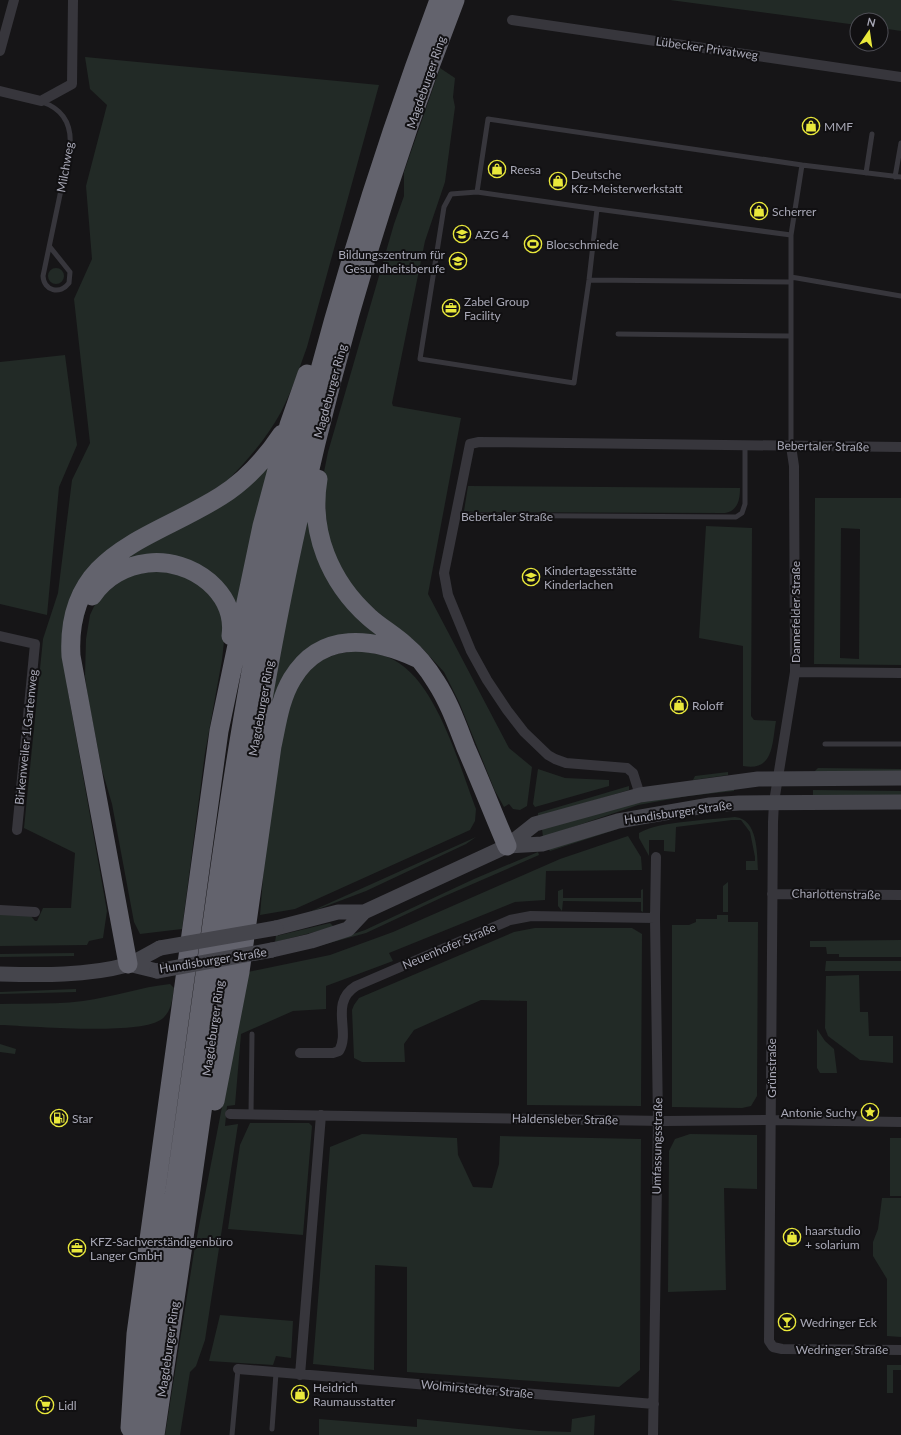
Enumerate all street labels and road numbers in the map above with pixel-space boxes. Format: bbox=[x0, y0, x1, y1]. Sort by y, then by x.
street label: Lübecker Privatweg bbox=[655, 33, 759, 63]
street label: Magdeburger Ring bbox=[403, 34, 449, 130]
street label: Milchweg bbox=[53, 141, 77, 193]
street label: Magdeburger Ring bbox=[310, 342, 350, 440]
street label: Bebertaler Straße bbox=[777, 438, 869, 454]
street label: Bebertaler Straße bbox=[461, 509, 553, 524]
street label: Dannefelder Straße bbox=[788, 561, 803, 663]
street label: Magdeburger Ring bbox=[245, 659, 277, 757]
street label: Birkenweiler 1.Gartenweg bbox=[11, 668, 41, 806]
street label: Hundisburger Straße bbox=[623, 797, 733, 827]
street label: Charlottenstraße bbox=[791, 886, 881, 902]
street label: Neuenhofer Straße bbox=[400, 920, 498, 972]
street label: Hundisburger Straße bbox=[158, 944, 268, 976]
street label: Magdeburger Ring bbox=[199, 979, 227, 1077]
street label: Grünstraße bbox=[764, 1038, 779, 1098]
street label: Umfassungsstraße bbox=[649, 1097, 665, 1195]
street label: Haldensleber Straße bbox=[512, 1111, 618, 1127]
street label: Magdeburger Ring bbox=[154, 1300, 182, 1398]
street label: Wedringer Straße bbox=[796, 1342, 888, 1357]
street label: Wolmirstedter Straße bbox=[420, 1377, 534, 1401]

